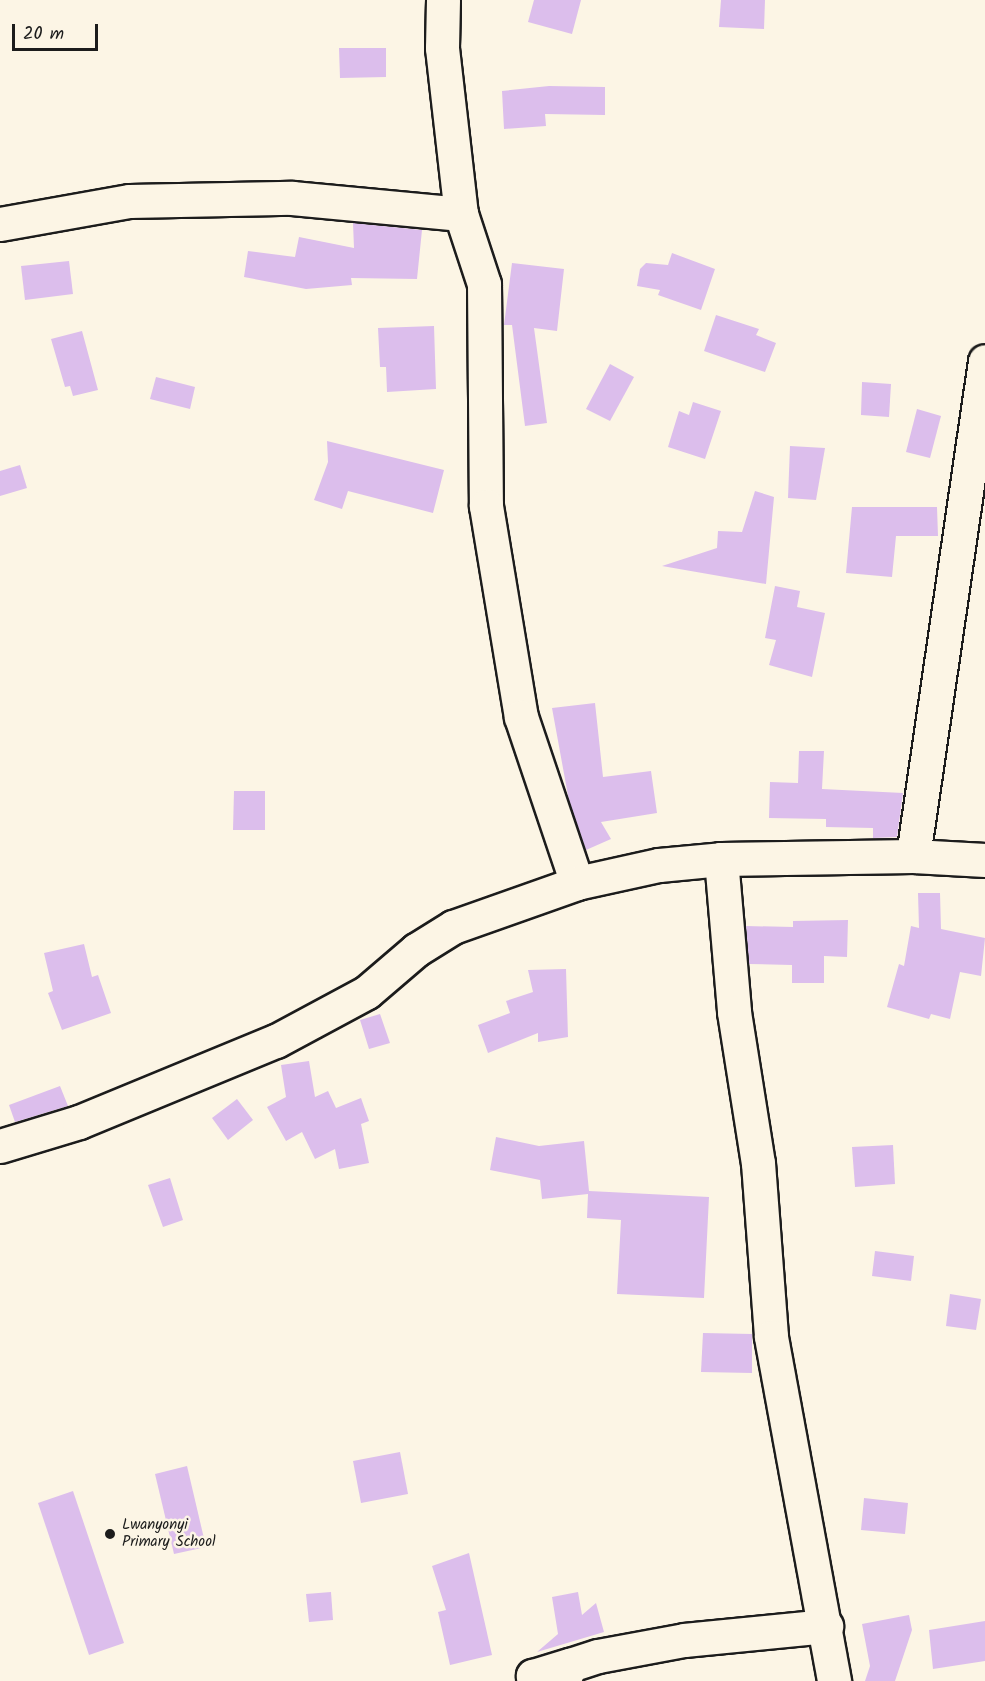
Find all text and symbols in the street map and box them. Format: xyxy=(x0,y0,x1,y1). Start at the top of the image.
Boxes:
scale bar xyxy=(15,12,100,50)
text: 20 m xyxy=(23,20,64,49)
place label: Lwanyonyi Primary School xyxy=(122,1516,216,1551)
marker: Lwanyonyi Primary School xyxy=(103,1527,117,1541)

